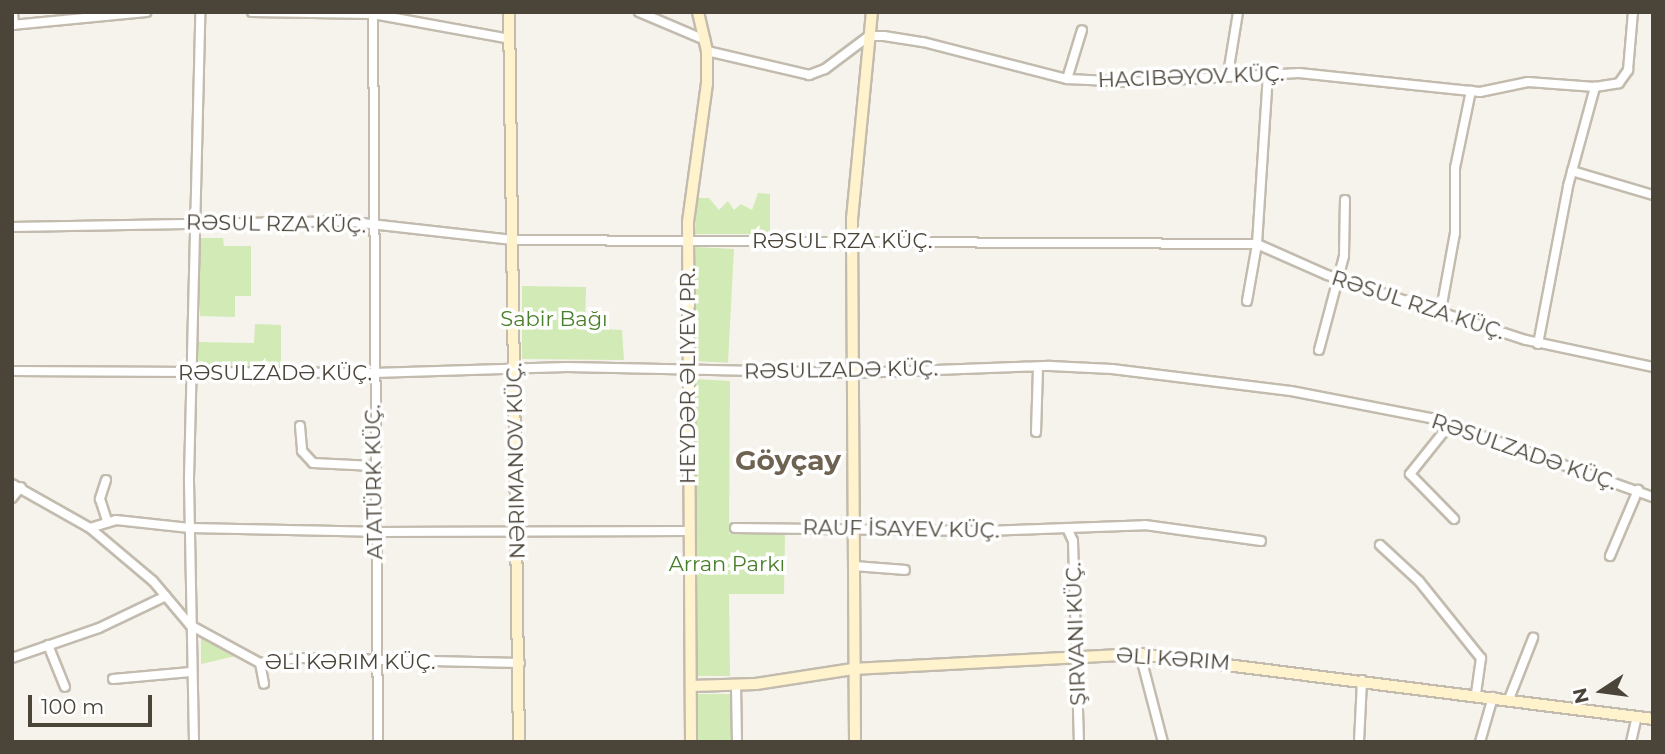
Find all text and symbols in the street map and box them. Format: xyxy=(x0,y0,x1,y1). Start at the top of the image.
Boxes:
street label: HACIBƏYOV KÜÇ. xyxy=(1097,61,1285,93)
street label: RƏSUL RZA KÜÇ. xyxy=(186,210,366,238)
street label: RƏSUL RZA KÜÇ. xyxy=(752,228,932,254)
street label: RƏSUL RZA KÜÇ. xyxy=(1328,265,1508,345)
street label: HEYDƏR ƏLIYEV PR. xyxy=(675,268,701,484)
park label: Sabir Bağı xyxy=(500,306,608,332)
street label: RƏSULZADƏ KÜÇ. xyxy=(744,356,938,384)
street label: RƏSULZADƏ KÜÇ. xyxy=(178,360,372,386)
street label: NƏRIMANOV KÜÇ. xyxy=(502,363,530,559)
street label: ATATÜRK KÜÇ. xyxy=(360,404,388,560)
street label: RƏSULZADƏ KÜÇ. xyxy=(1428,409,1620,495)
district label: Göyçay xyxy=(735,443,841,477)
street label: RAUF İSAYEV KÜÇ. xyxy=(802,515,1000,543)
park label: Arran Parkı xyxy=(669,551,785,577)
street label: ŞIRVANI KÜÇ. xyxy=(1061,562,1091,706)
street label: ƏLI KƏRIM xyxy=(1115,642,1231,676)
street label: ƏLI KƏRIM KÜÇ. xyxy=(265,649,435,675)
north arrow xyxy=(1567,656,1637,726)
scale bar xyxy=(32,680,156,724)
text: N xyxy=(1568,686,1594,706)
text: 100 m xyxy=(41,694,104,719)

